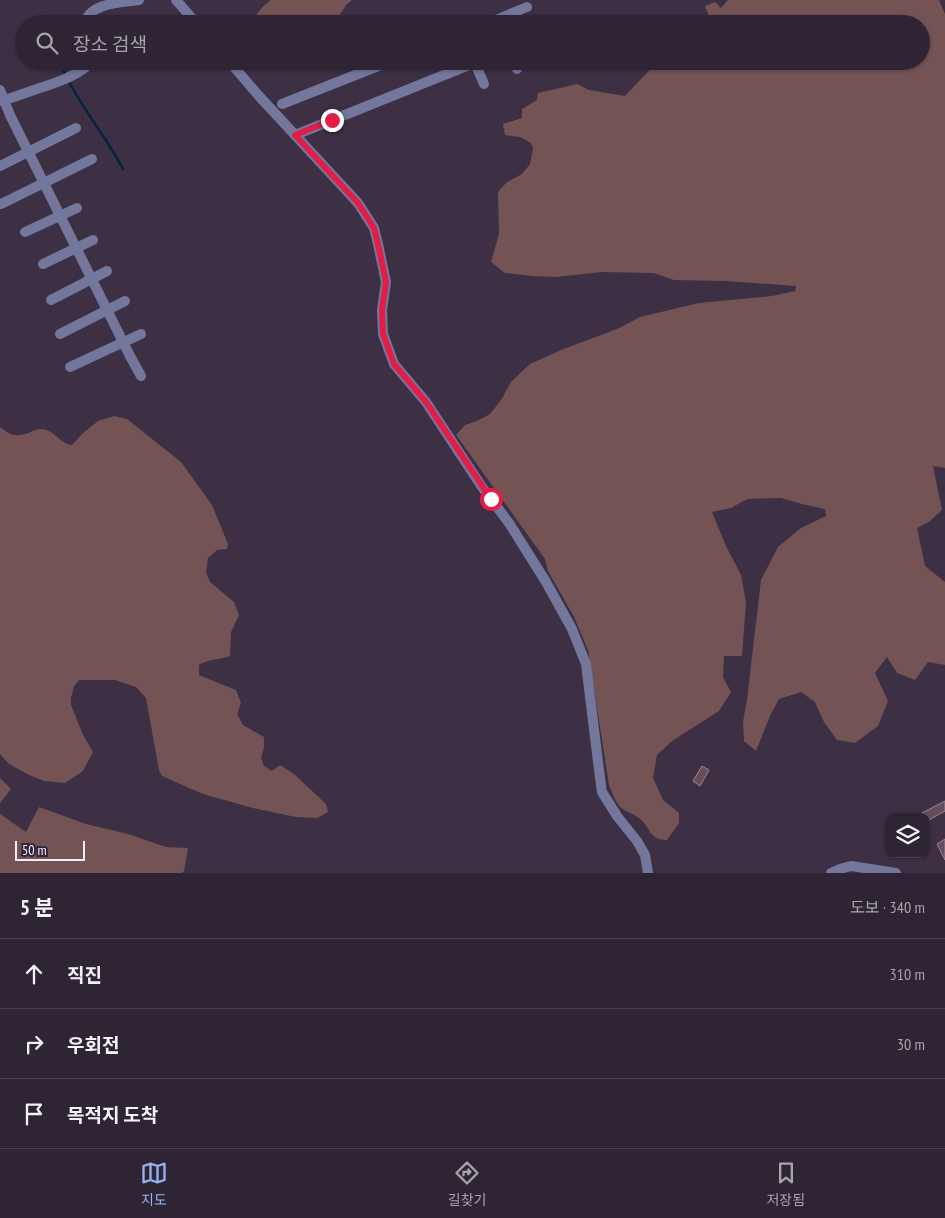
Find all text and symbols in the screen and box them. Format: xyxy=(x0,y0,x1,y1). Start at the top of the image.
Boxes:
search box xyxy=(15,15,930,70)
icon: search xyxy=(33,29,61,57)
text: 장소 검색 xyxy=(73,32,147,56)
route end xyxy=(321,109,344,132)
route start xyxy=(480,488,503,511)
map controls xyxy=(885,813,930,858)
button: layers xyxy=(885,813,930,858)
scale bar xyxy=(15,838,85,861)
text: 50 m xyxy=(22,841,47,859)
text: 5 분 xyxy=(20,894,54,921)
text: 도보 · 340 m xyxy=(850,897,925,917)
icon: ahead xyxy=(20,960,48,988)
text: 직진 xyxy=(67,963,102,987)
text: 310 m xyxy=(890,964,925,984)
icon: right xyxy=(20,1030,48,1058)
text: 우회전 xyxy=(67,1033,119,1057)
text: 30 m xyxy=(897,1034,925,1054)
icon: arrive xyxy=(20,1100,48,1128)
text: 목적지 도착 xyxy=(67,1103,158,1127)
tab: 지도 xyxy=(140,1159,168,1209)
tab: 길찾기 xyxy=(448,1159,487,1209)
tab: 저장됨 xyxy=(766,1159,805,1209)

